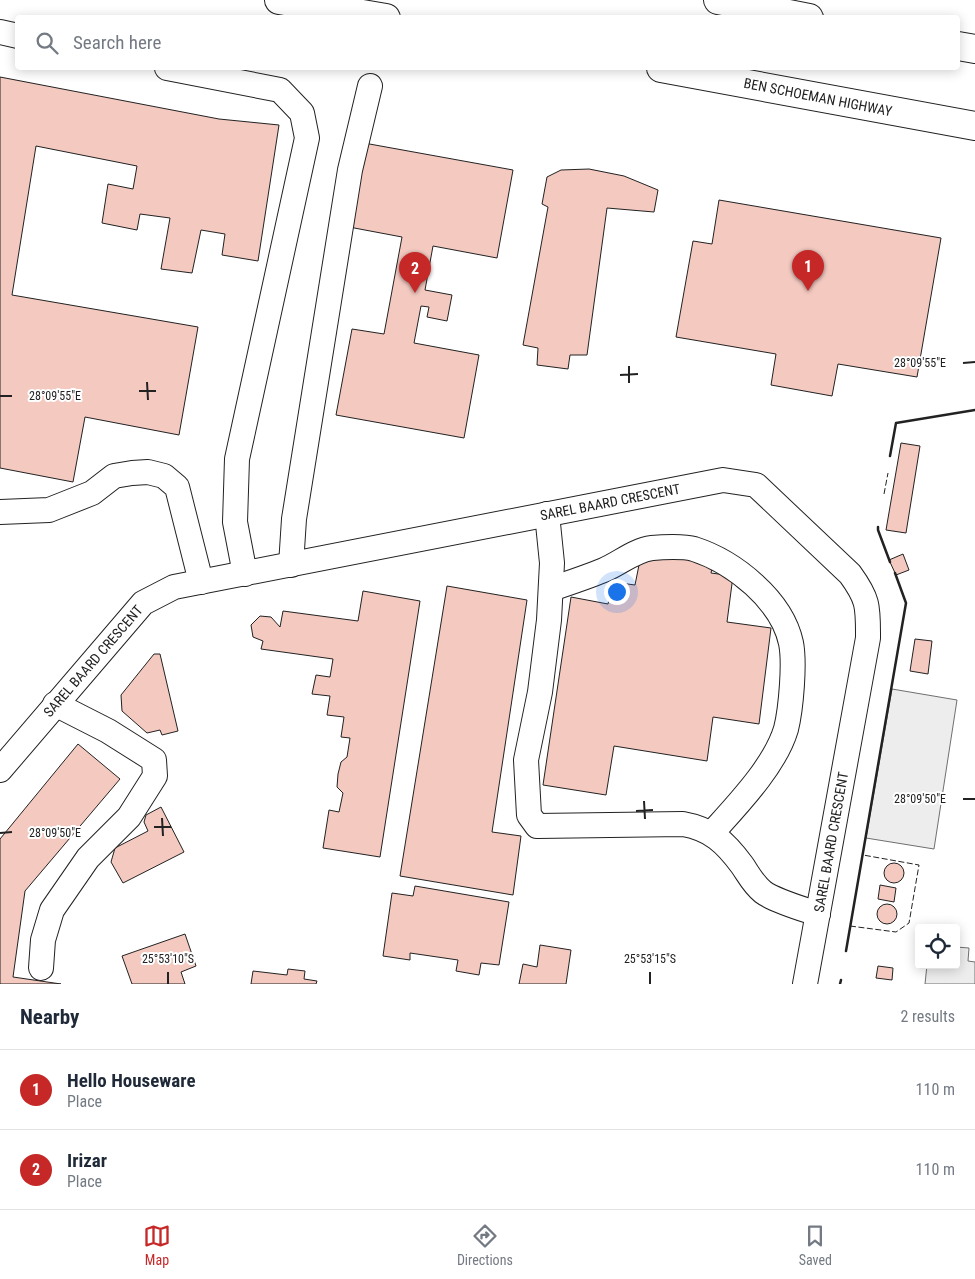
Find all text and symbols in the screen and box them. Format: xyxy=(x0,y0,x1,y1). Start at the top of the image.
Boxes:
search box xyxy=(15,15,960,70)
icon: search xyxy=(33,29,61,57)
text: Search here xyxy=(73,31,161,54)
street label: BEN SCHOEMAN HIGHWAY xyxy=(743,75,894,119)
pin: 1 xyxy=(792,250,824,291)
pin: 2 xyxy=(399,252,431,293)
text: 28°09'55"E xyxy=(894,356,946,370)
text: 28°09'55"E xyxy=(29,389,81,403)
street label: SAREL BAARD CRESCENT xyxy=(539,481,681,523)
your location xyxy=(604,579,630,605)
street label: SAREL BAARD CRESCENT xyxy=(40,602,146,720)
street label: SAREL BAARD CRESCENT xyxy=(811,771,851,913)
text: 28°09'50"E xyxy=(894,792,946,806)
text: 28°09'50"E xyxy=(29,826,81,840)
map controls xyxy=(915,924,960,969)
button: locate xyxy=(915,924,960,969)
text: 25°53'10"S xyxy=(142,952,194,966)
text: 25°53'15"S xyxy=(624,952,676,966)
text: Nearby xyxy=(20,1005,79,1029)
text: 2 results xyxy=(900,1007,955,1026)
text: Hello Houseware xyxy=(67,1069,196,1092)
text: 1 xyxy=(32,1080,40,1099)
text: 110 m xyxy=(916,1080,955,1099)
text: Place xyxy=(67,1092,102,1111)
text: Irizar xyxy=(67,1149,107,1172)
text: 2 xyxy=(32,1160,40,1179)
text: 110 m xyxy=(916,1160,955,1179)
text: Place xyxy=(67,1172,102,1191)
tab: Map xyxy=(143,1222,171,1268)
tab: Directions xyxy=(457,1222,513,1268)
tab: Saved xyxy=(799,1222,832,1268)

